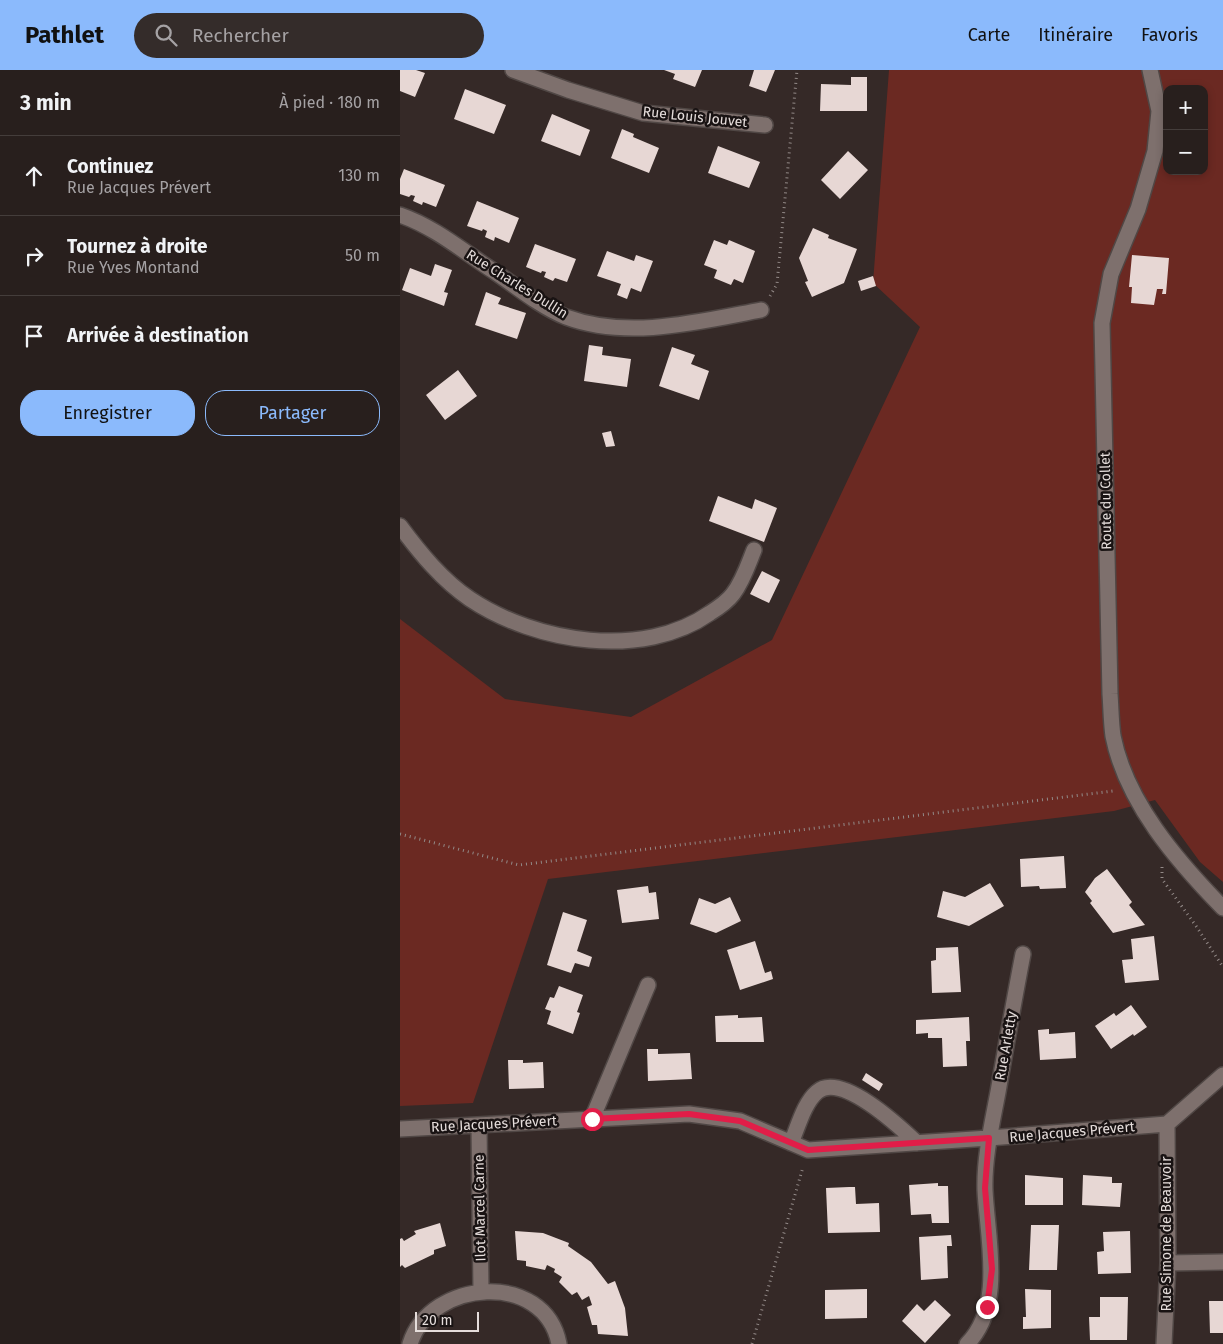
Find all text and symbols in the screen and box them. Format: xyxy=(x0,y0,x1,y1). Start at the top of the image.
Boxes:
search box xyxy=(134,13,484,58)
text: Pathlet xyxy=(25,21,104,49)
icon: search xyxy=(152,21,180,49)
text: Rechercher xyxy=(192,24,289,47)
text: Carte xyxy=(968,24,1010,46)
text: Itinéraire xyxy=(1038,24,1113,46)
text: Favoris xyxy=(1141,24,1198,46)
map controls xyxy=(1163,85,1208,175)
button: + xyxy=(1163,85,1208,130)
text: 3 min xyxy=(20,90,72,116)
text: À pied · 180 m xyxy=(279,93,380,112)
street label: Rue Louis Jouvet xyxy=(642,103,749,131)
button: − xyxy=(1163,130,1208,175)
text: Continuez xyxy=(67,155,153,178)
icon: ahead xyxy=(20,162,48,190)
text: 130 m xyxy=(338,166,380,185)
text: Rue Jacques Prévert xyxy=(67,178,211,197)
text: Tournez à droite xyxy=(67,235,208,258)
icon: right xyxy=(20,242,48,270)
text: 50 m xyxy=(345,246,380,265)
street label: Rue Charles Dullin xyxy=(463,246,571,322)
text: Rue Yves Montand xyxy=(67,258,200,277)
icon: arrive xyxy=(20,322,48,350)
text: Arrivée à destination xyxy=(67,324,249,347)
button: Enregistrer xyxy=(20,390,195,436)
button: Partager xyxy=(205,390,380,436)
street label: Route du Collet xyxy=(1097,451,1115,550)
street label: Rue Arletty xyxy=(992,1010,1020,1082)
route start xyxy=(581,1108,604,1131)
street label: Rue Jacques Prévert xyxy=(431,1112,558,1136)
street label: Rue Jacques Prévert xyxy=(1008,1118,1136,1146)
street label: Ilot Marcel Carne xyxy=(471,1154,489,1262)
street label: Rue Simone de Beauvoir xyxy=(1158,1156,1175,1312)
route end xyxy=(976,1296,999,1319)
scale bar xyxy=(415,1309,479,1332)
text: 20 m xyxy=(422,1312,452,1329)

